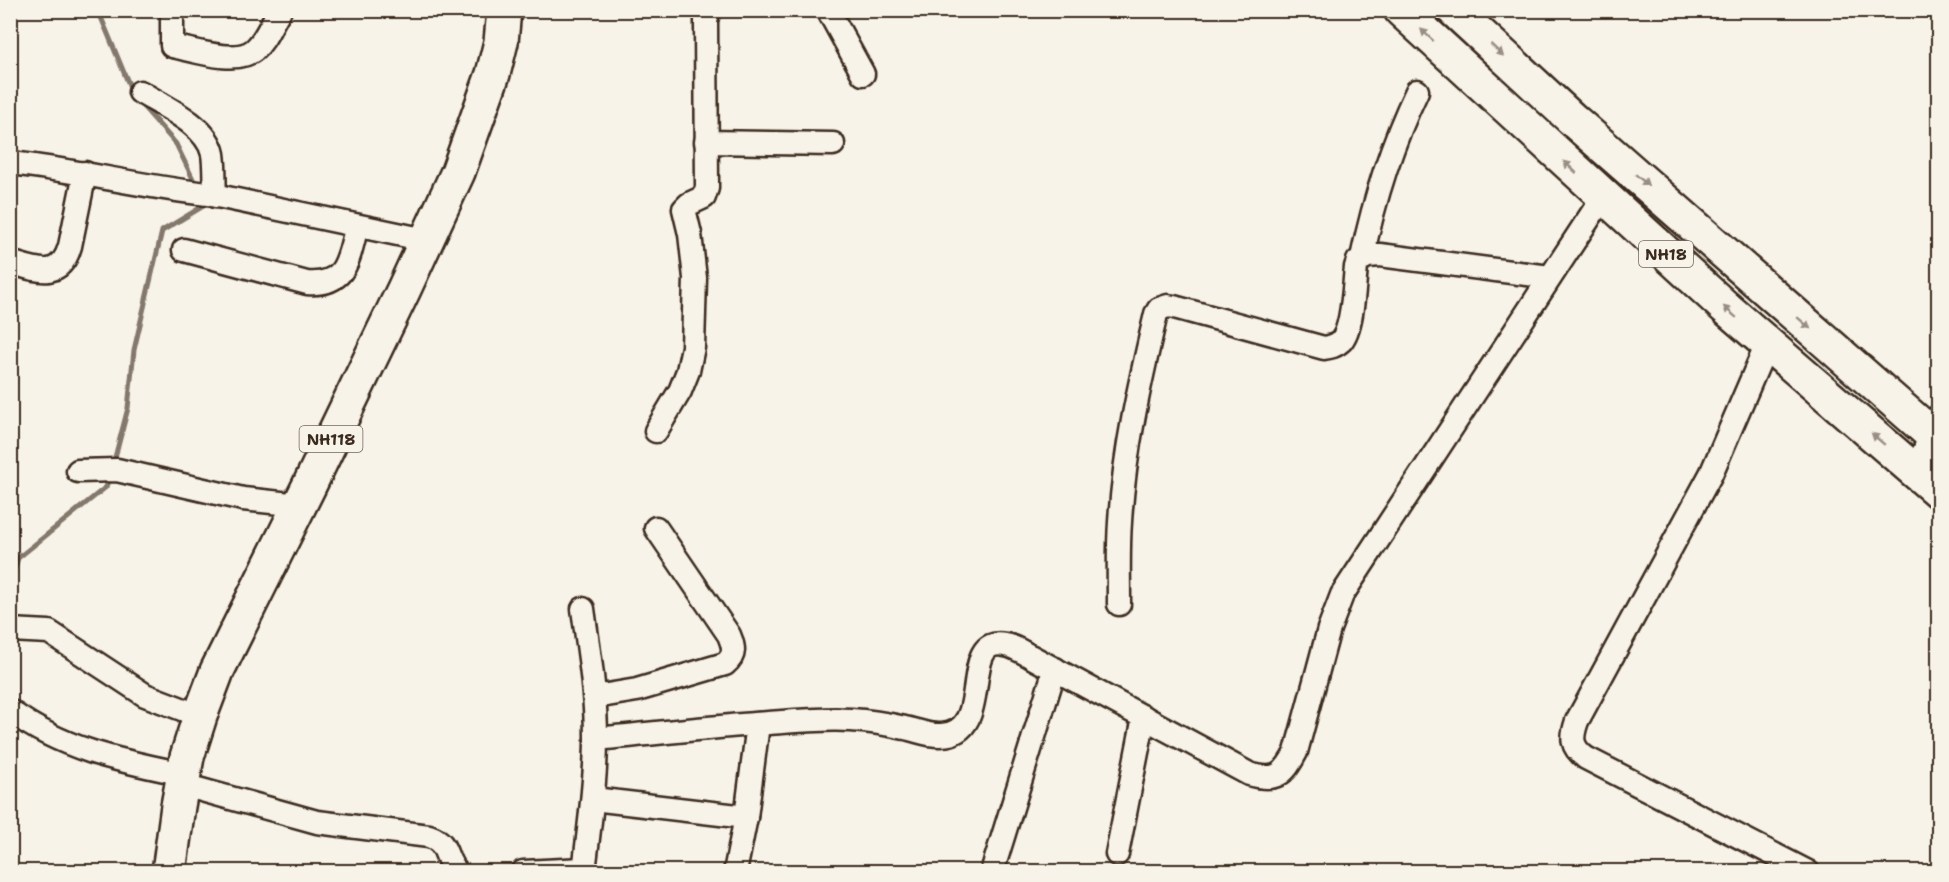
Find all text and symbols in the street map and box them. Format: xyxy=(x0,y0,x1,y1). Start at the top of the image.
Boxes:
one-way arrow xyxy=(1420,29,1435,42)
one-way arrow xyxy=(1489,43,1504,56)
one-way arrow xyxy=(1563,160,1578,174)
one-way arrow xyxy=(1634,174,1650,187)
road number: NH18 xyxy=(1639,241,1693,267)
one-way arrow xyxy=(1723,306,1738,319)
one-way arrow xyxy=(1797,316,1812,330)
road number: NH118 xyxy=(300,426,362,452)
one-way arrow xyxy=(1871,433,1886,446)

